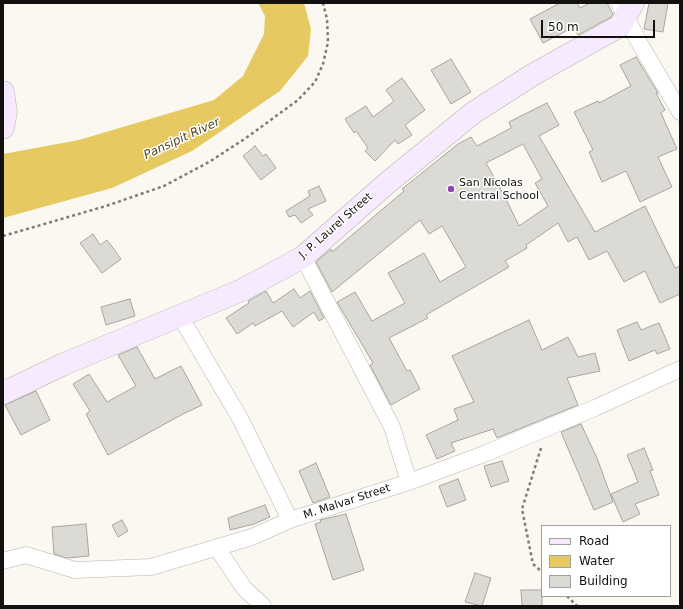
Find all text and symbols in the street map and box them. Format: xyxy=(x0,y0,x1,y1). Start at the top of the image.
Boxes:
scale bar xyxy=(543,12,657,38)
text: 50 m xyxy=(548,20,579,34)
water label: Pansipit River xyxy=(142,115,222,163)
place label: San Nicolas Central School xyxy=(459,176,539,202)
marker: San Nicolas Central School xyxy=(446,184,456,194)
street label: J. P. Laurel Street xyxy=(297,191,375,261)
street label: M. Malvar Street xyxy=(302,482,392,522)
legend xyxy=(541,525,671,597)
text: Road xyxy=(579,534,609,548)
text: Water xyxy=(579,554,614,568)
text: Building xyxy=(579,574,628,588)

